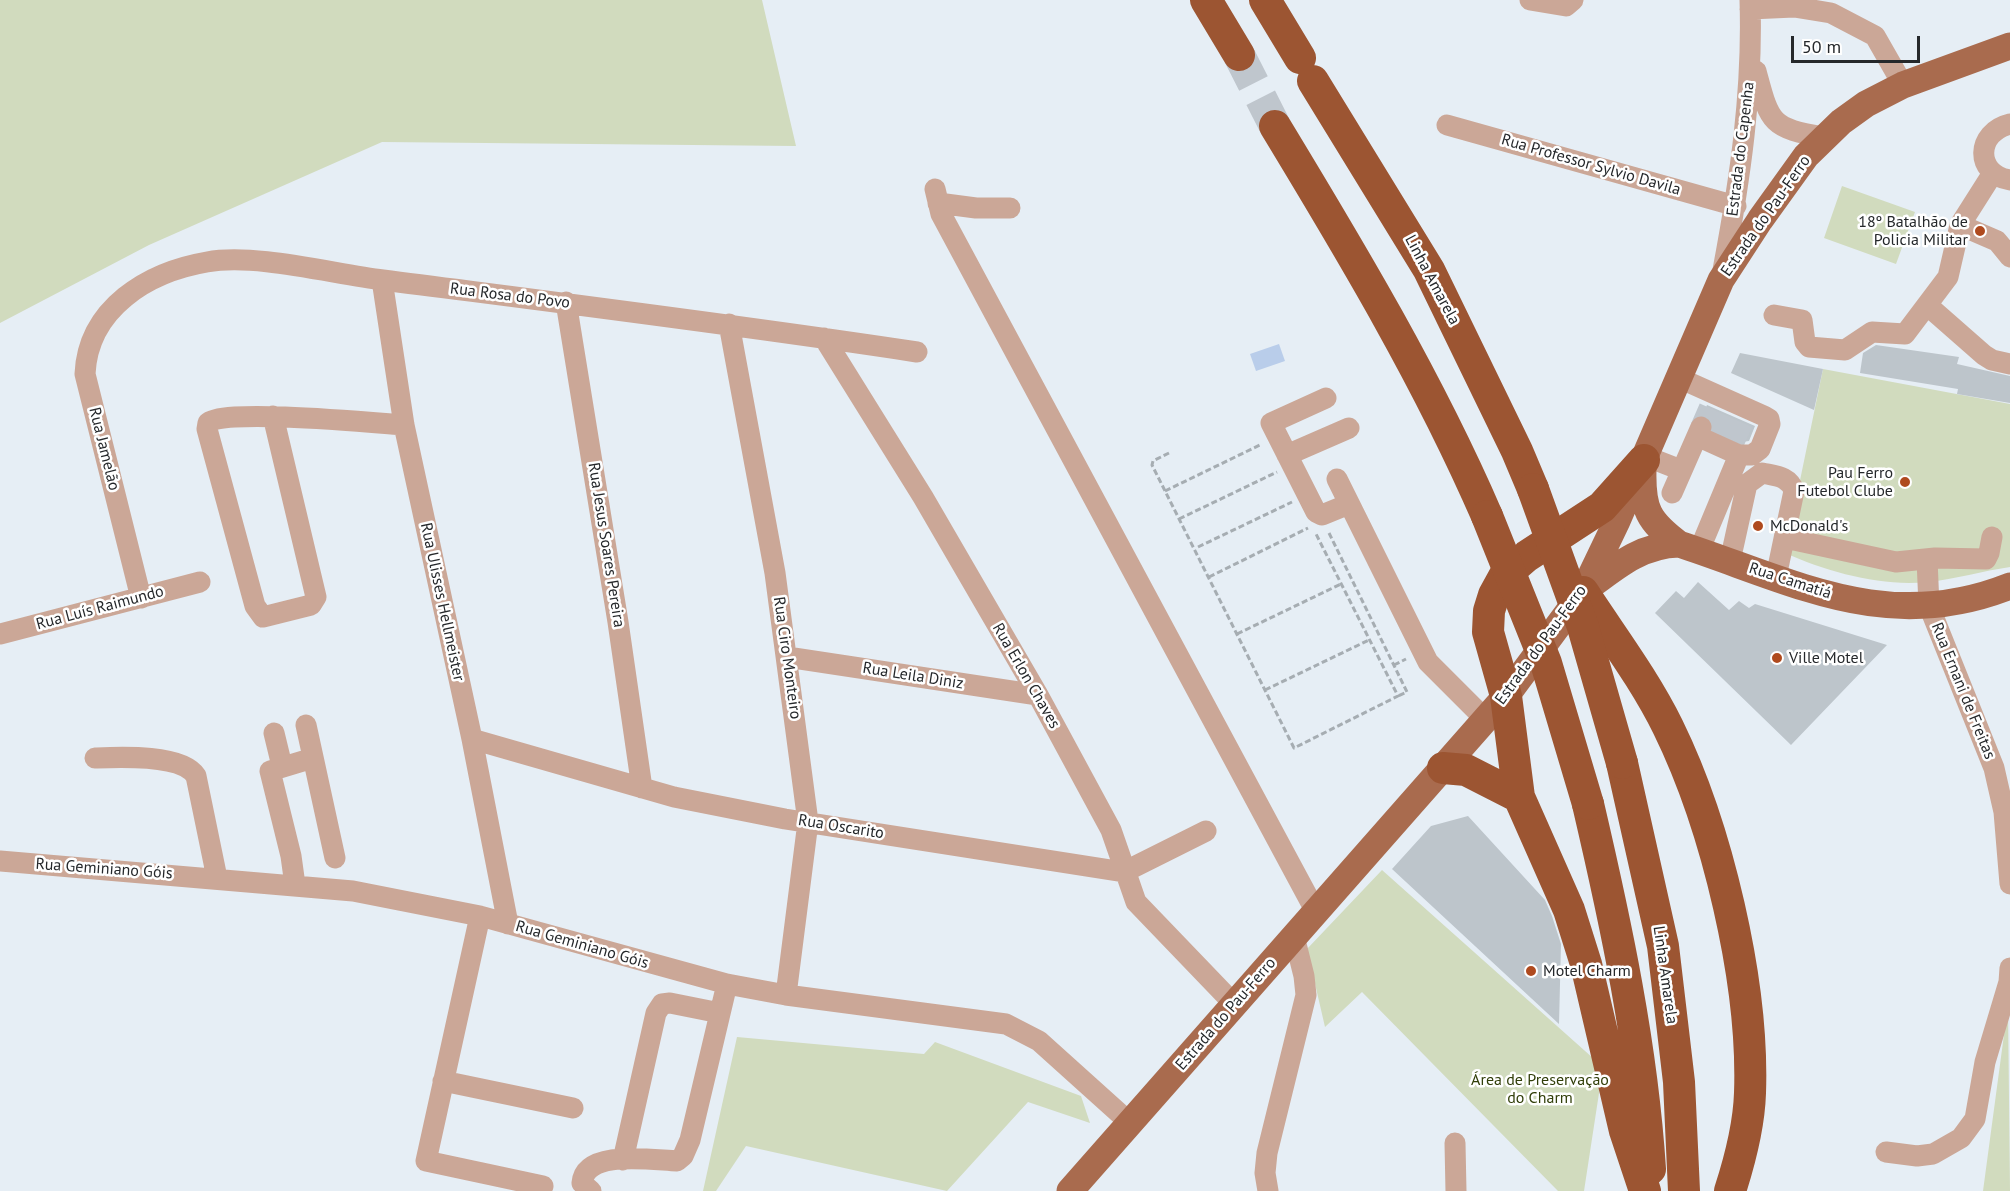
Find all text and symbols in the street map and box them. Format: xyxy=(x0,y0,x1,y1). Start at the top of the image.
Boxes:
scale bar xyxy=(1794,24,1923,62)
text: 50 m xyxy=(1802,35,1841,58)
street label: Estrada do Capenha xyxy=(1723,81,1759,217)
street label: Rua Professor Sylvio Davila xyxy=(1499,130,1683,200)
street label: Estrada do Pau-Ferro xyxy=(1717,152,1815,280)
place label: 18º Batalhão de Policia Militar xyxy=(1858,212,1968,250)
marker: 18º Batalhão de Policia Militar xyxy=(1973,224,1987,238)
street label: Linha Amarela xyxy=(1400,232,1464,328)
street label: Rua Rosa do Povo xyxy=(449,279,571,313)
street label: Rua Jamelão xyxy=(84,405,124,493)
street label: Rua Jesus Soares Pereira xyxy=(583,461,629,629)
place label: Pau Ferro Futebol Clube xyxy=(1797,463,1893,501)
marker: Pau Ferro Futebol Clube xyxy=(1898,475,1912,489)
place label: McDonald's xyxy=(1770,516,1848,536)
marker: McDonald's xyxy=(1751,519,1765,533)
street label: Rua Ulisses Hellmeister xyxy=(416,521,468,683)
street label: Rua Camatiá xyxy=(1746,559,1834,603)
street label: Rua Luís Raimundo xyxy=(34,582,166,634)
street label: Estrada do Pau-Ferro xyxy=(1491,582,1591,708)
street label: Rua Ciro Monteiro xyxy=(769,595,805,721)
street label: Rua Erlon Chaves xyxy=(988,620,1064,732)
street label: Rua Ernani de Freitas xyxy=(1927,620,1999,762)
place label: Ville Motel xyxy=(1789,648,1863,668)
marker: Ville Motel xyxy=(1770,651,1784,665)
street label: Rua Leila Diniz xyxy=(861,659,965,693)
street label: Rua Oscarito xyxy=(797,811,885,843)
street label: Rua Geminiano Góis xyxy=(35,855,173,883)
street label: Rua Geminiano Góis xyxy=(513,917,651,973)
street label: Linha Amarela xyxy=(1649,925,1681,1025)
street label: Estrada do Pau-Ferro xyxy=(1172,954,1280,1074)
place label: Motel Charm xyxy=(1543,961,1631,981)
marker: Motel Charm xyxy=(1524,964,1538,978)
park label: Área de Preservação do Charm xyxy=(1471,1070,1609,1108)

